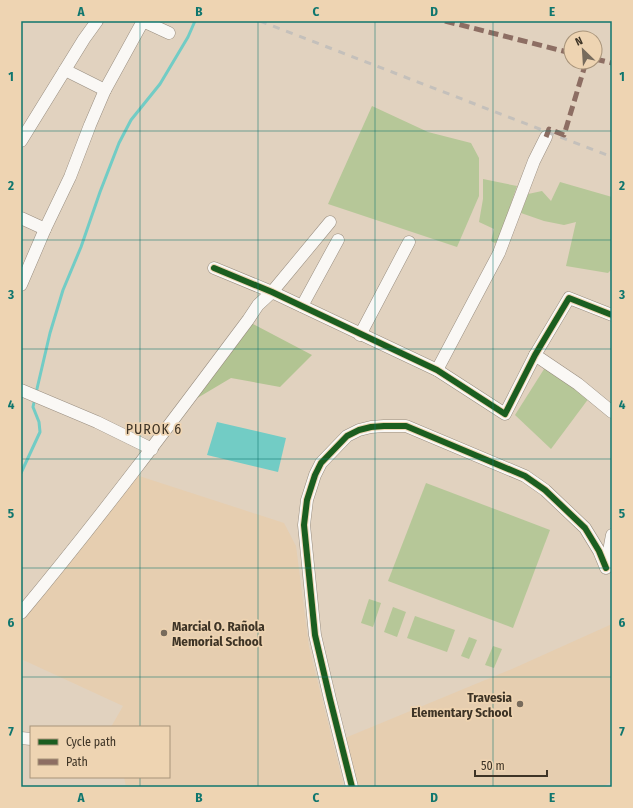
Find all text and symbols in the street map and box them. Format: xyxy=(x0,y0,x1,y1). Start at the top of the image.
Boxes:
text: A xyxy=(76,4,85,19)
text: B xyxy=(195,4,203,19)
text: C xyxy=(313,4,320,19)
text: D xyxy=(430,4,438,19)
text: E xyxy=(549,4,555,19)
north arrow xyxy=(563,30,603,70)
text: N xyxy=(573,34,585,49)
text: 1 xyxy=(8,69,14,84)
text: 1 xyxy=(619,69,625,84)
text: 2 xyxy=(7,178,14,193)
text: 2 xyxy=(618,178,625,193)
text: 3 xyxy=(7,287,14,302)
text: 3 xyxy=(618,287,625,302)
text: 4 xyxy=(8,397,15,412)
text: 4 xyxy=(619,397,626,412)
district label: PUROK 6 xyxy=(126,421,182,438)
text: 5 xyxy=(8,506,14,521)
text: 5 xyxy=(619,506,625,521)
text: 6 xyxy=(8,615,15,630)
text: 6 xyxy=(619,615,626,630)
place label: Marcial O. Rañola Memorial School xyxy=(172,619,265,649)
marker: Marcial O. Rañola Memorial School xyxy=(159,628,169,638)
place label: Travesia Elementary School xyxy=(411,690,513,720)
marker: Travesia Elementary School xyxy=(515,699,525,709)
text: 7 xyxy=(8,724,14,739)
text: 7 xyxy=(619,724,625,739)
legend xyxy=(30,726,170,778)
text: Cycle path xyxy=(66,735,116,749)
scale bar xyxy=(475,752,547,778)
text: Path xyxy=(66,755,88,769)
text: 50 m xyxy=(481,759,505,773)
text: A xyxy=(76,790,85,805)
text: B xyxy=(195,790,203,805)
text: C xyxy=(313,790,320,805)
text: D xyxy=(430,790,438,805)
text: E xyxy=(549,790,555,805)

